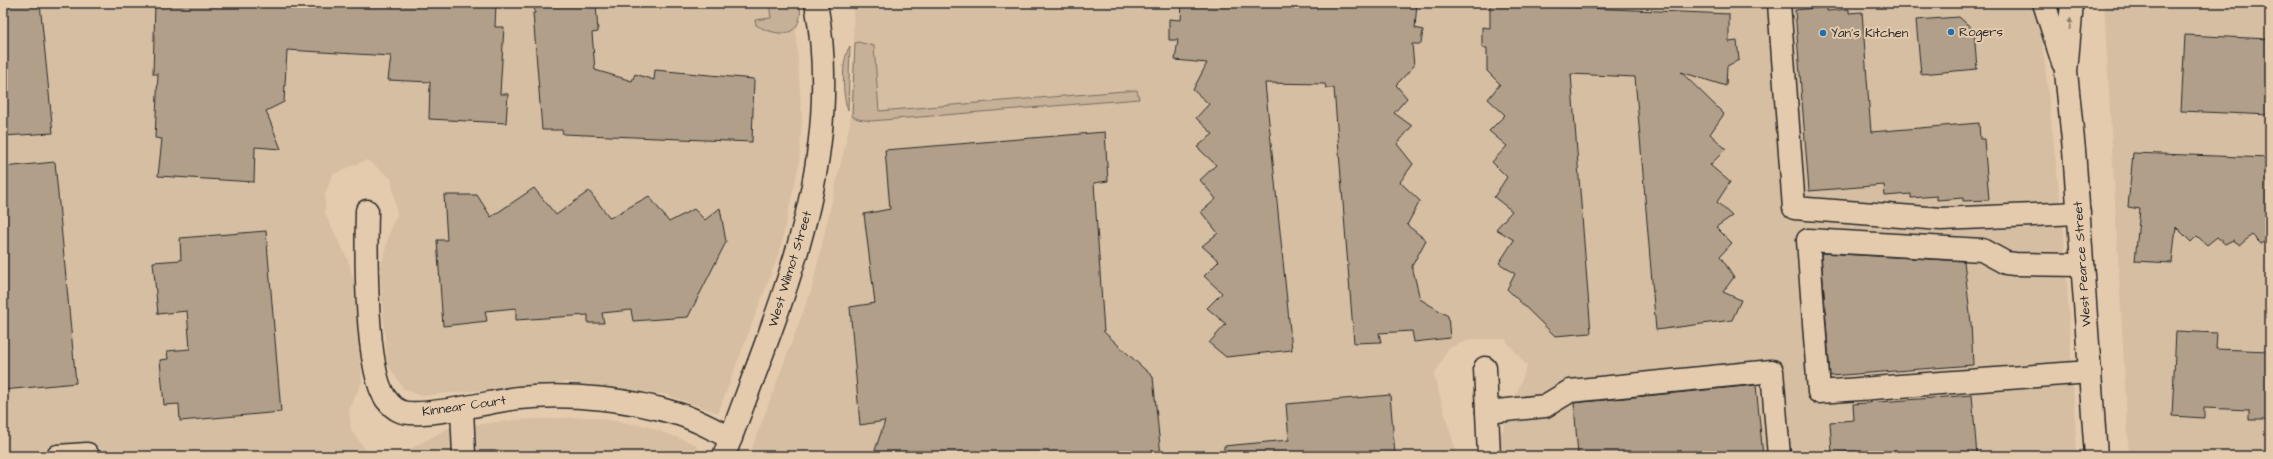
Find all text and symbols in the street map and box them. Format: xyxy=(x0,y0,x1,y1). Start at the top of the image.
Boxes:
one-way arrow xyxy=(2067,18,2074,30)
place label: Rogers xyxy=(1959,23,2003,42)
place label: Yan's Kitchen xyxy=(1831,24,1909,42)
marker: Rogers xyxy=(1946,27,1956,37)
marker: Yan's Kitchen xyxy=(1818,28,1828,38)
street label: West Pearce Street xyxy=(2069,200,2095,327)
street label: West Wilmot Street xyxy=(764,208,816,329)
street label: Kinnear Court xyxy=(421,391,508,421)

